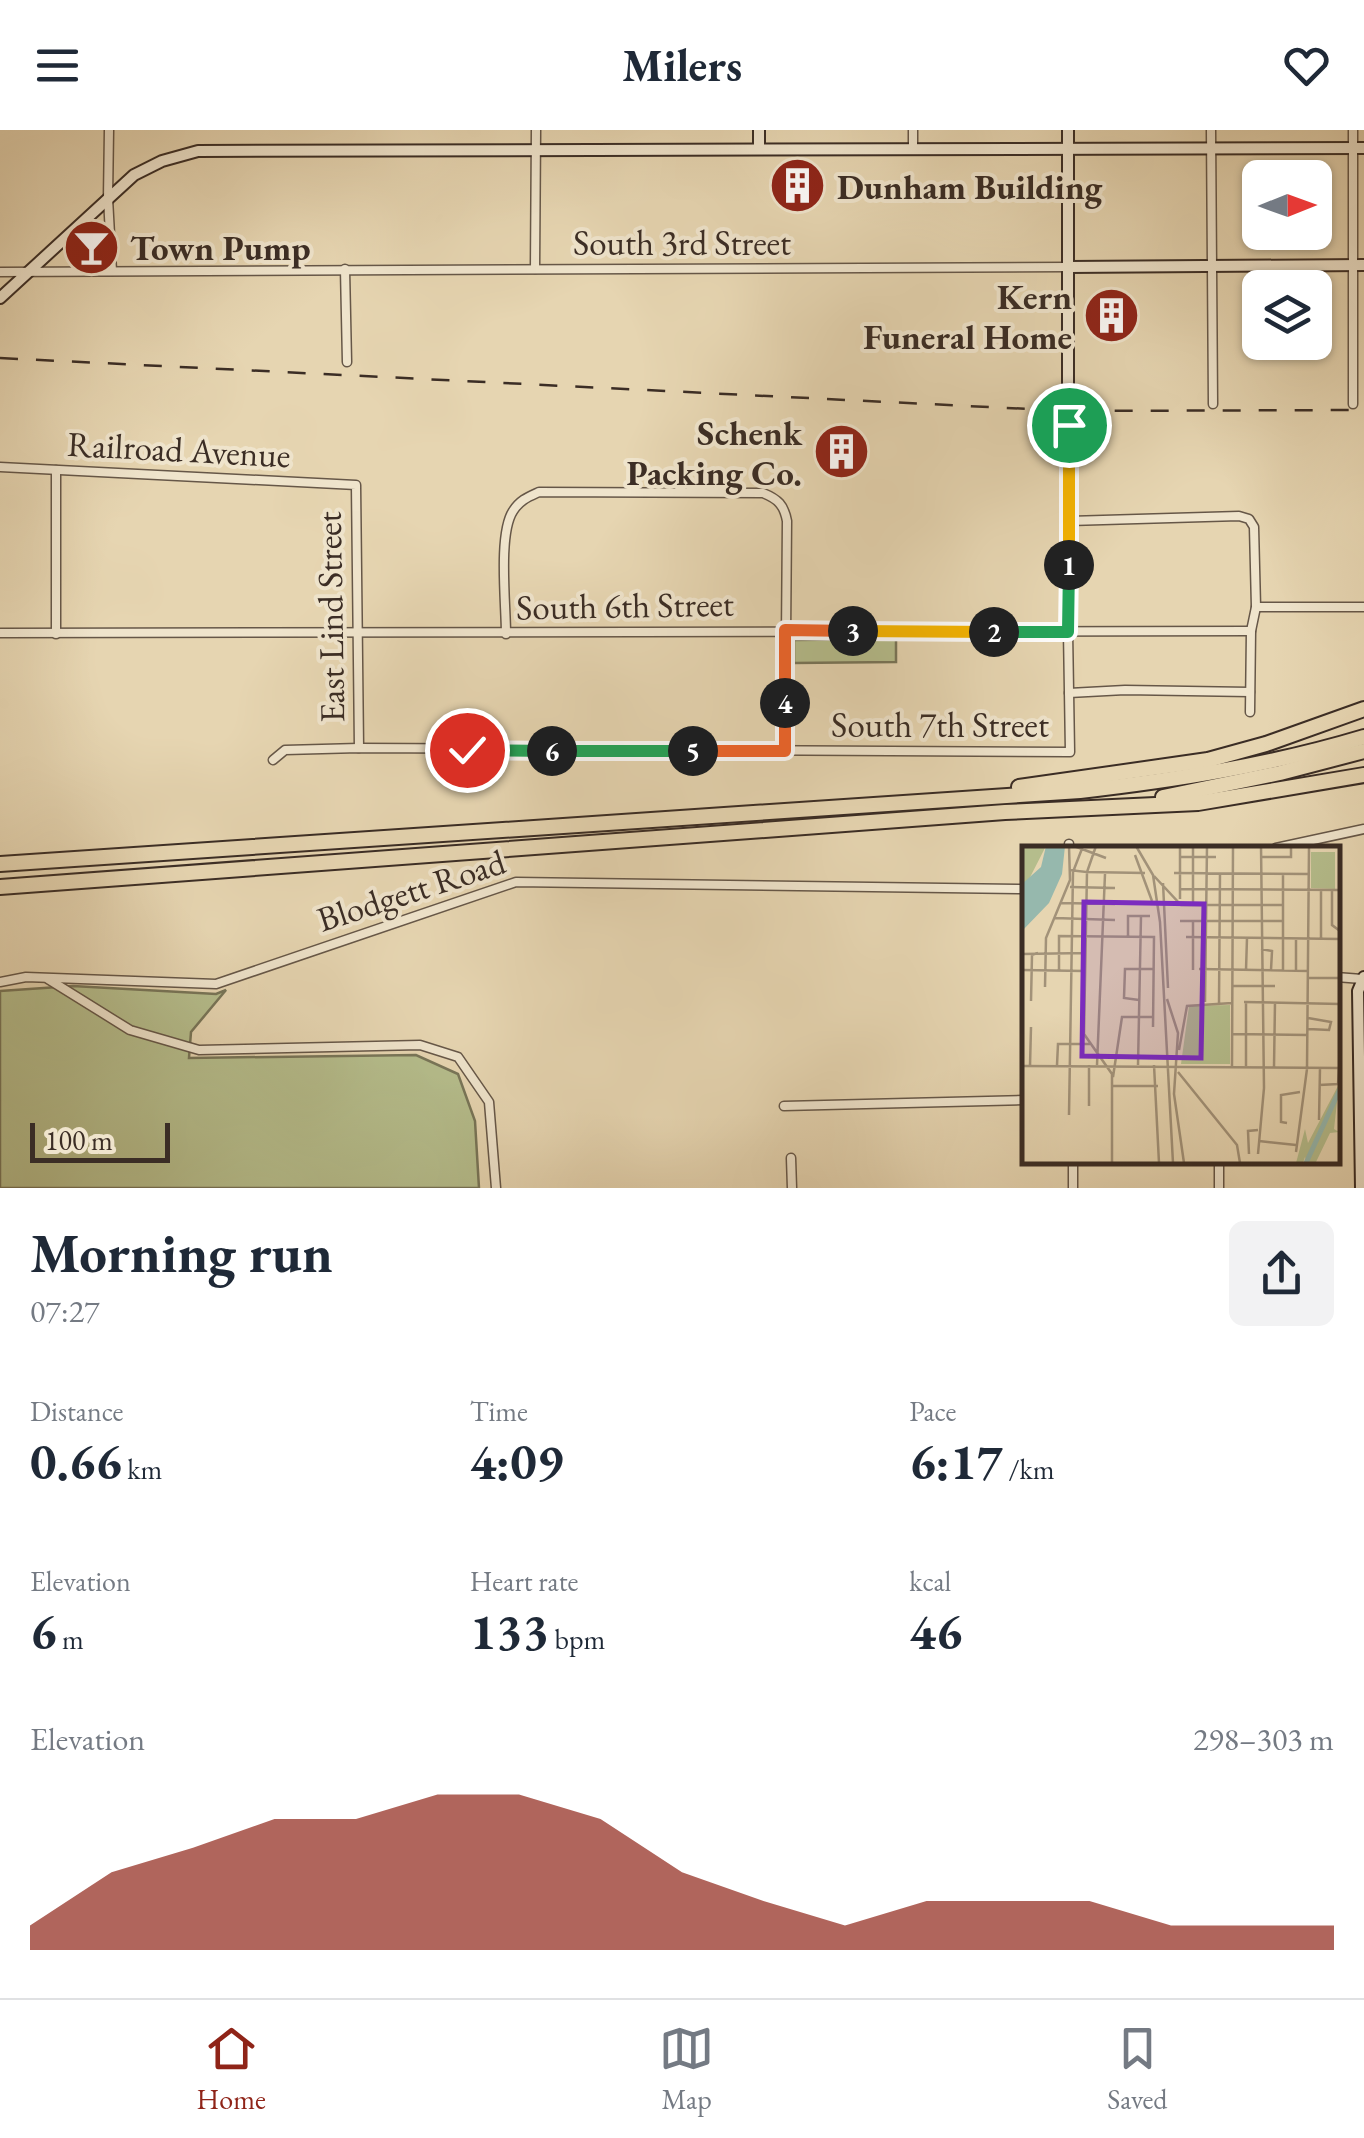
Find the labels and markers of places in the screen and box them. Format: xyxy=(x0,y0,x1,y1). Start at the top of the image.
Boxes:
building icon: Dunham Building xyxy=(768,156,828,216)
place label: Dunham Building xyxy=(837,164,1103,209)
bar icon: Town Pump xyxy=(61,217,121,277)
place label: Town Pump xyxy=(130,225,311,270)
place label: Kern Funeral Home xyxy=(863,274,1072,359)
building icon: Kern Funeral Home xyxy=(1081,286,1141,346)
pin xyxy=(1027,383,1112,468)
place label: Schenk Packing Co. xyxy=(627,410,803,495)
building icon: Schenk Packing Co. xyxy=(811,422,871,482)
pin: 1 xyxy=(1044,540,1094,590)
pin: 3 xyxy=(828,606,878,656)
pin: 2 xyxy=(969,607,1019,657)
pin: 4 xyxy=(760,678,810,728)
pin xyxy=(425,708,510,793)
pin: 6 xyxy=(527,726,577,776)
pin: 5 xyxy=(668,726,718,776)

